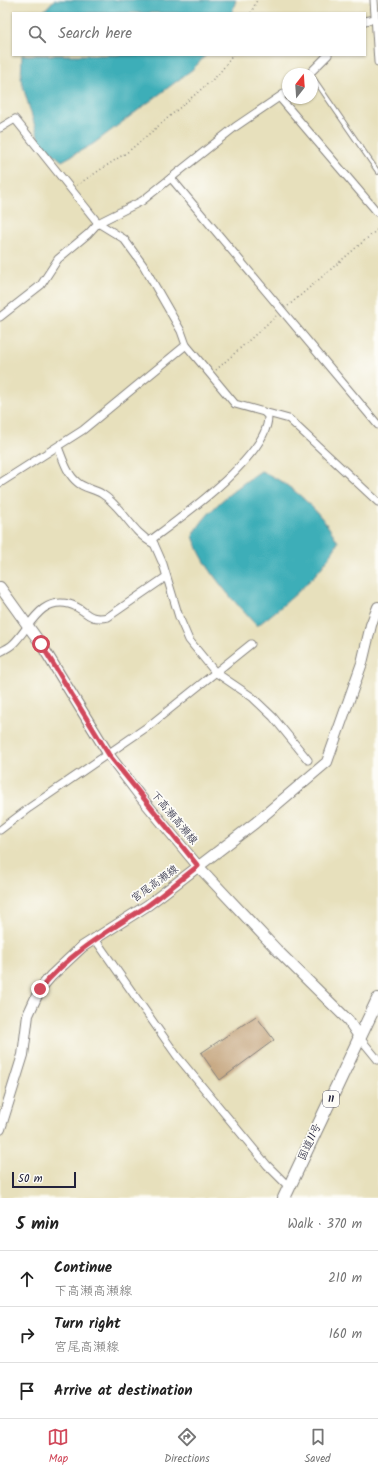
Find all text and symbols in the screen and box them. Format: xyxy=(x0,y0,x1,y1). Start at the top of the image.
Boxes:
search box xyxy=(12,12,366,56)
text: Search here xyxy=(58,22,132,46)
icon: search xyxy=(26,23,48,45)
north arrow xyxy=(282,68,318,104)
route start xyxy=(32,635,50,653)
street label: 下高瀬高瀬線 xyxy=(146,787,202,849)
street label: 宮尾高瀬線 xyxy=(127,861,183,907)
route end xyxy=(31,980,49,998)
road number: 11 xyxy=(323,1091,339,1107)
street label: 国道11号 xyxy=(293,1120,327,1164)
scale bar xyxy=(12,1170,76,1189)
text: 50 m xyxy=(18,1170,43,1188)
text: 5 min xyxy=(16,1211,59,1238)
text: Walk · 370 m xyxy=(287,1214,362,1235)
text: Continue xyxy=(54,1256,112,1280)
icon: ahead xyxy=(16,1268,38,1290)
text: 210 m xyxy=(328,1268,362,1289)
text: 下高瀬高瀬線 xyxy=(54,1281,132,1302)
text: Turn right xyxy=(54,1312,121,1336)
icon: right xyxy=(16,1324,38,1346)
text: 160 m xyxy=(329,1324,362,1345)
text: 宮尾高瀬線 xyxy=(54,1337,119,1358)
text: Arrive at destination xyxy=(54,1379,193,1403)
icon: arrive xyxy=(16,1380,38,1402)
tab: Map xyxy=(47,1426,69,1468)
tab: Directions xyxy=(164,1426,210,1468)
tab: Saved xyxy=(305,1426,331,1468)

